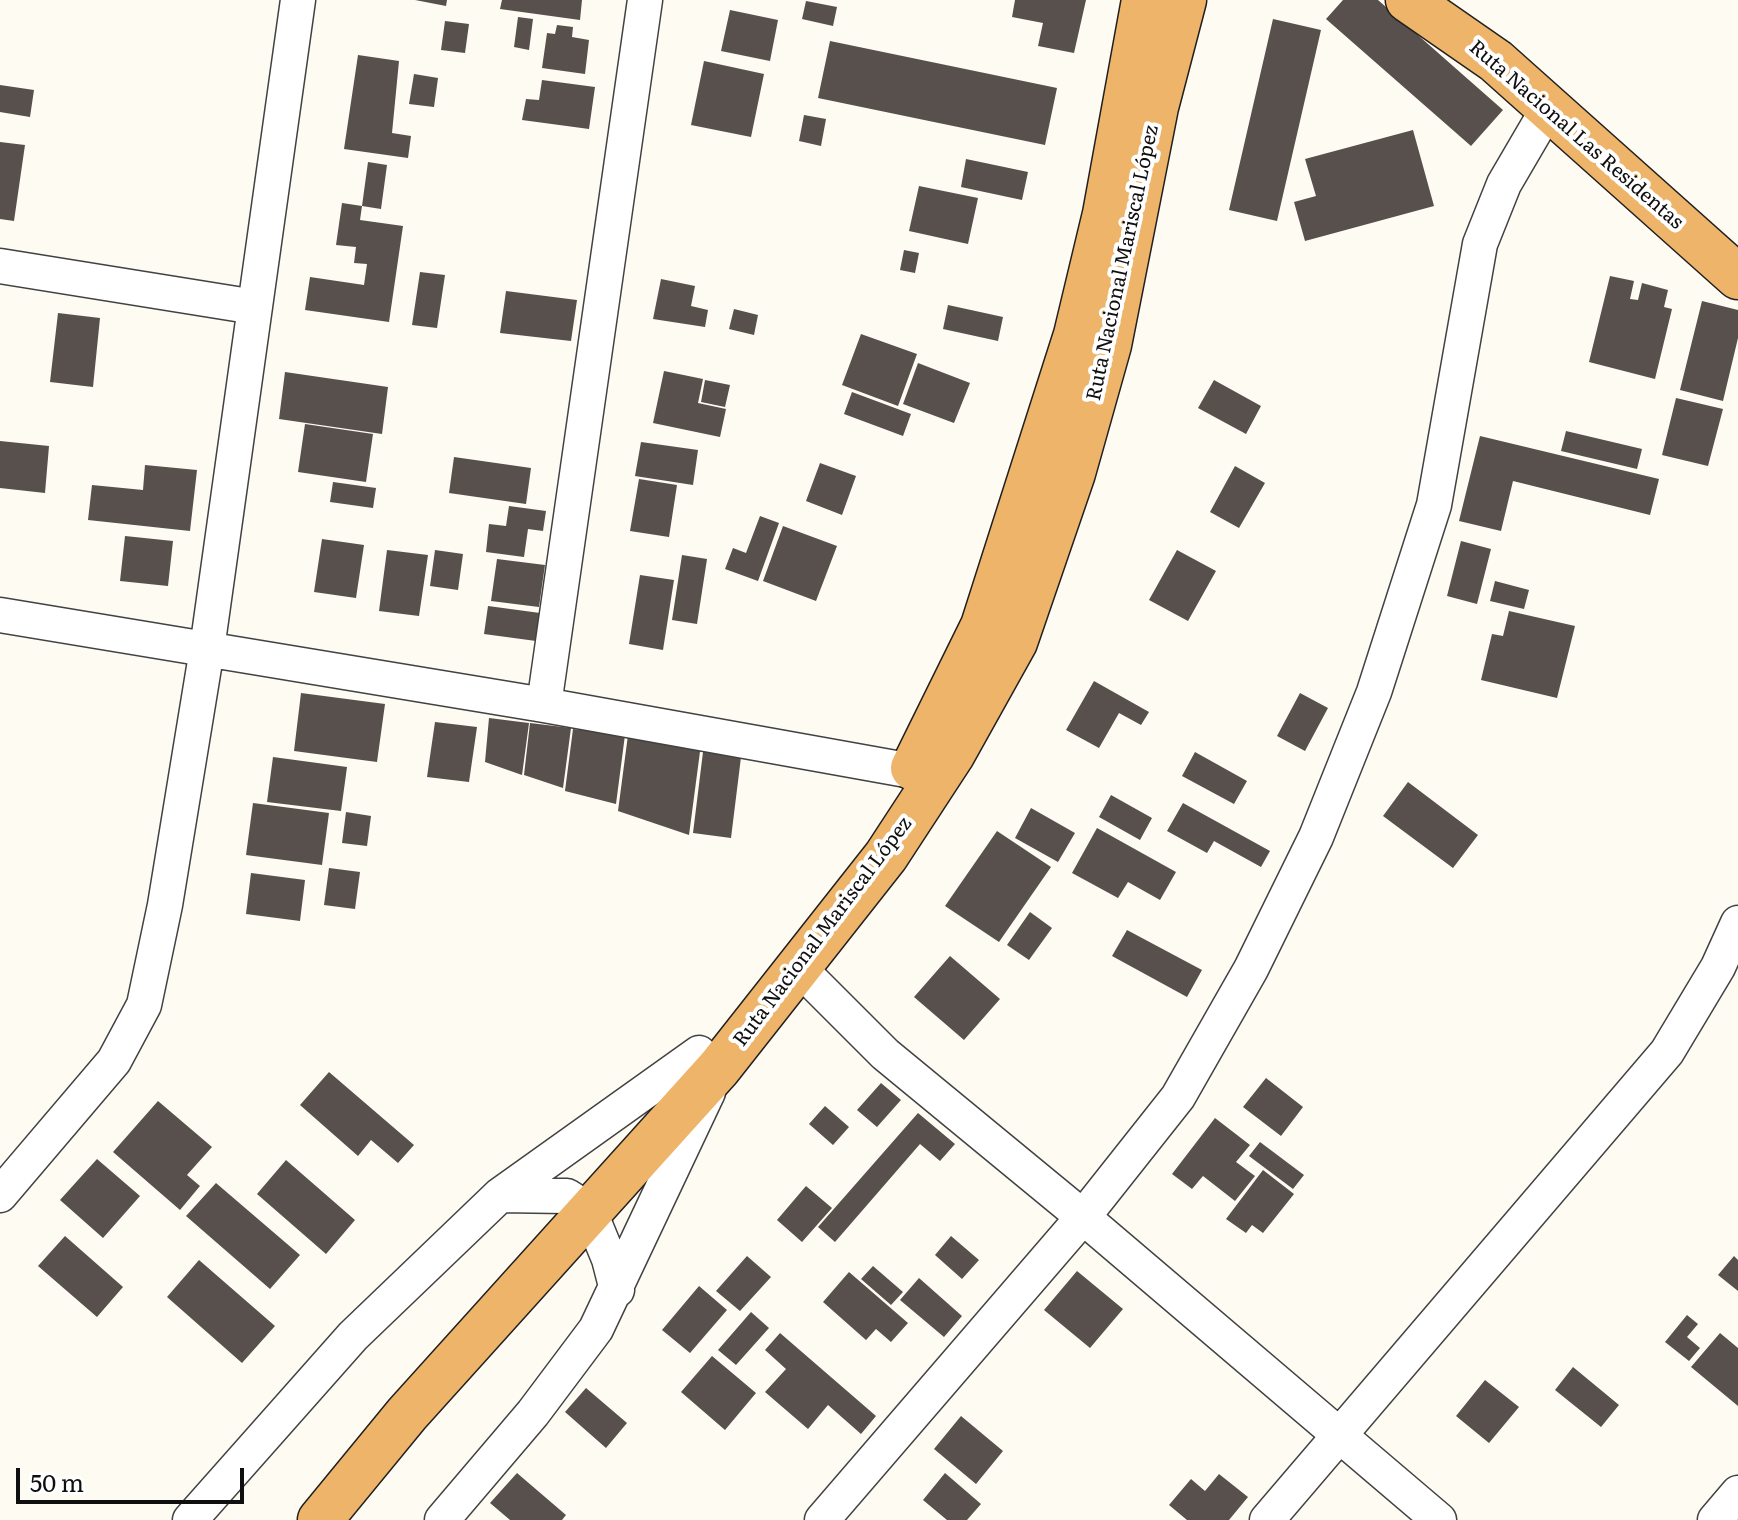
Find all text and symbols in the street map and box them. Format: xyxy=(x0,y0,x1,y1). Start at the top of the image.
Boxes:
street label: Ruta Nacional Las Residentas xyxy=(1464,35,1688,235)
street label: Ruta Nacional Mariscal López xyxy=(1082,123,1164,403)
street label: Ruta Nacional Mariscal López xyxy=(729,813,917,1051)
scale bar xyxy=(20,1452,248,1502)
text: 50 m xyxy=(30,1464,84,1499)

